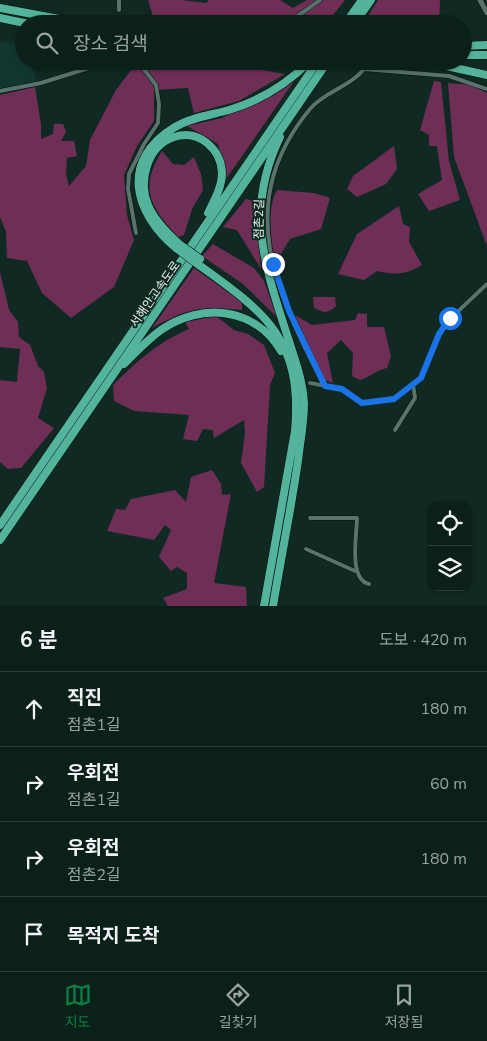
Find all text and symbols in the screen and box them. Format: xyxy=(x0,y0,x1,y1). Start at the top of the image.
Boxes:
search box xyxy=(15,15,472,70)
icon: search xyxy=(33,29,61,57)
text: 장소 검색 xyxy=(73,31,148,57)
street label: 점촌2길 xyxy=(251,199,267,239)
route end xyxy=(262,253,285,276)
street label: 서해안고속도로 xyxy=(126,258,184,330)
route start xyxy=(439,307,462,330)
map controls xyxy=(427,501,472,591)
button: locate xyxy=(427,501,472,546)
button: layers xyxy=(427,546,472,591)
text: 6 분 xyxy=(20,626,58,654)
text: 도보 · 420 m xyxy=(379,629,467,651)
text: 직진 xyxy=(67,685,102,711)
icon: ahead xyxy=(20,695,48,723)
text: 180 m xyxy=(420,698,467,720)
text: 점촌1길 xyxy=(67,714,121,736)
text: 우회전 xyxy=(67,760,119,786)
icon: right xyxy=(20,770,48,798)
text: 60 m xyxy=(430,773,467,795)
text: 점촌1길 xyxy=(67,789,121,811)
text: 우회전 xyxy=(67,835,119,861)
icon: right xyxy=(20,845,48,873)
text: 180 m xyxy=(420,848,467,870)
text: 점촌2길 xyxy=(67,864,121,886)
icon: arrive xyxy=(20,920,48,948)
text: 목적지 도착 xyxy=(67,923,160,949)
tab: 지도 xyxy=(64,981,92,1032)
tab: 길찾기 xyxy=(219,981,257,1032)
tab: 저장됨 xyxy=(385,981,423,1032)

